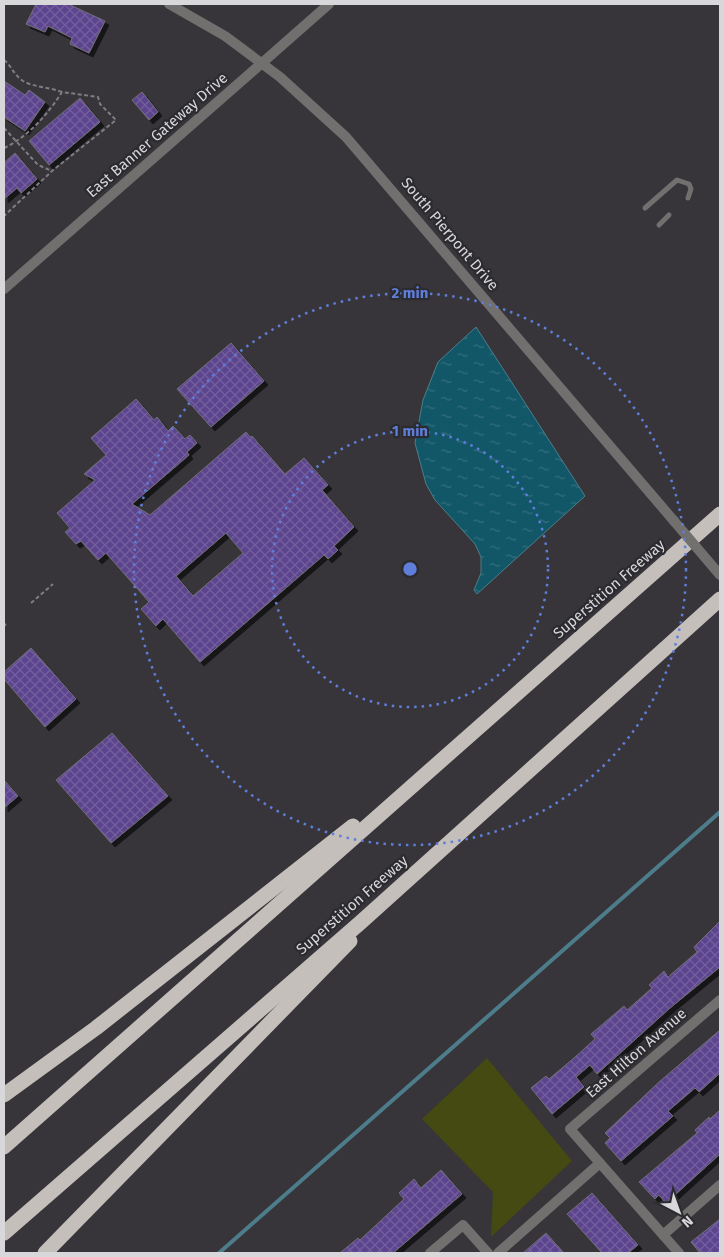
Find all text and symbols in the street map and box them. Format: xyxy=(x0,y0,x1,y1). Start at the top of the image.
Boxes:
street label: East Banner Gateway Drive xyxy=(83,69,231,201)
street label: South Pierpont Drive xyxy=(398,174,502,294)
text: 2 min xyxy=(392,284,428,302)
text: 1 min xyxy=(392,422,428,440)
street label: Superstition Freeway xyxy=(550,535,669,642)
centre of rings xyxy=(401,560,419,578)
street label: Superstition Freeway xyxy=(293,851,412,958)
street label: East Hilton Avenue xyxy=(582,1004,690,1102)
north arrow xyxy=(654,1187,704,1237)
text: N xyxy=(678,1212,696,1231)

